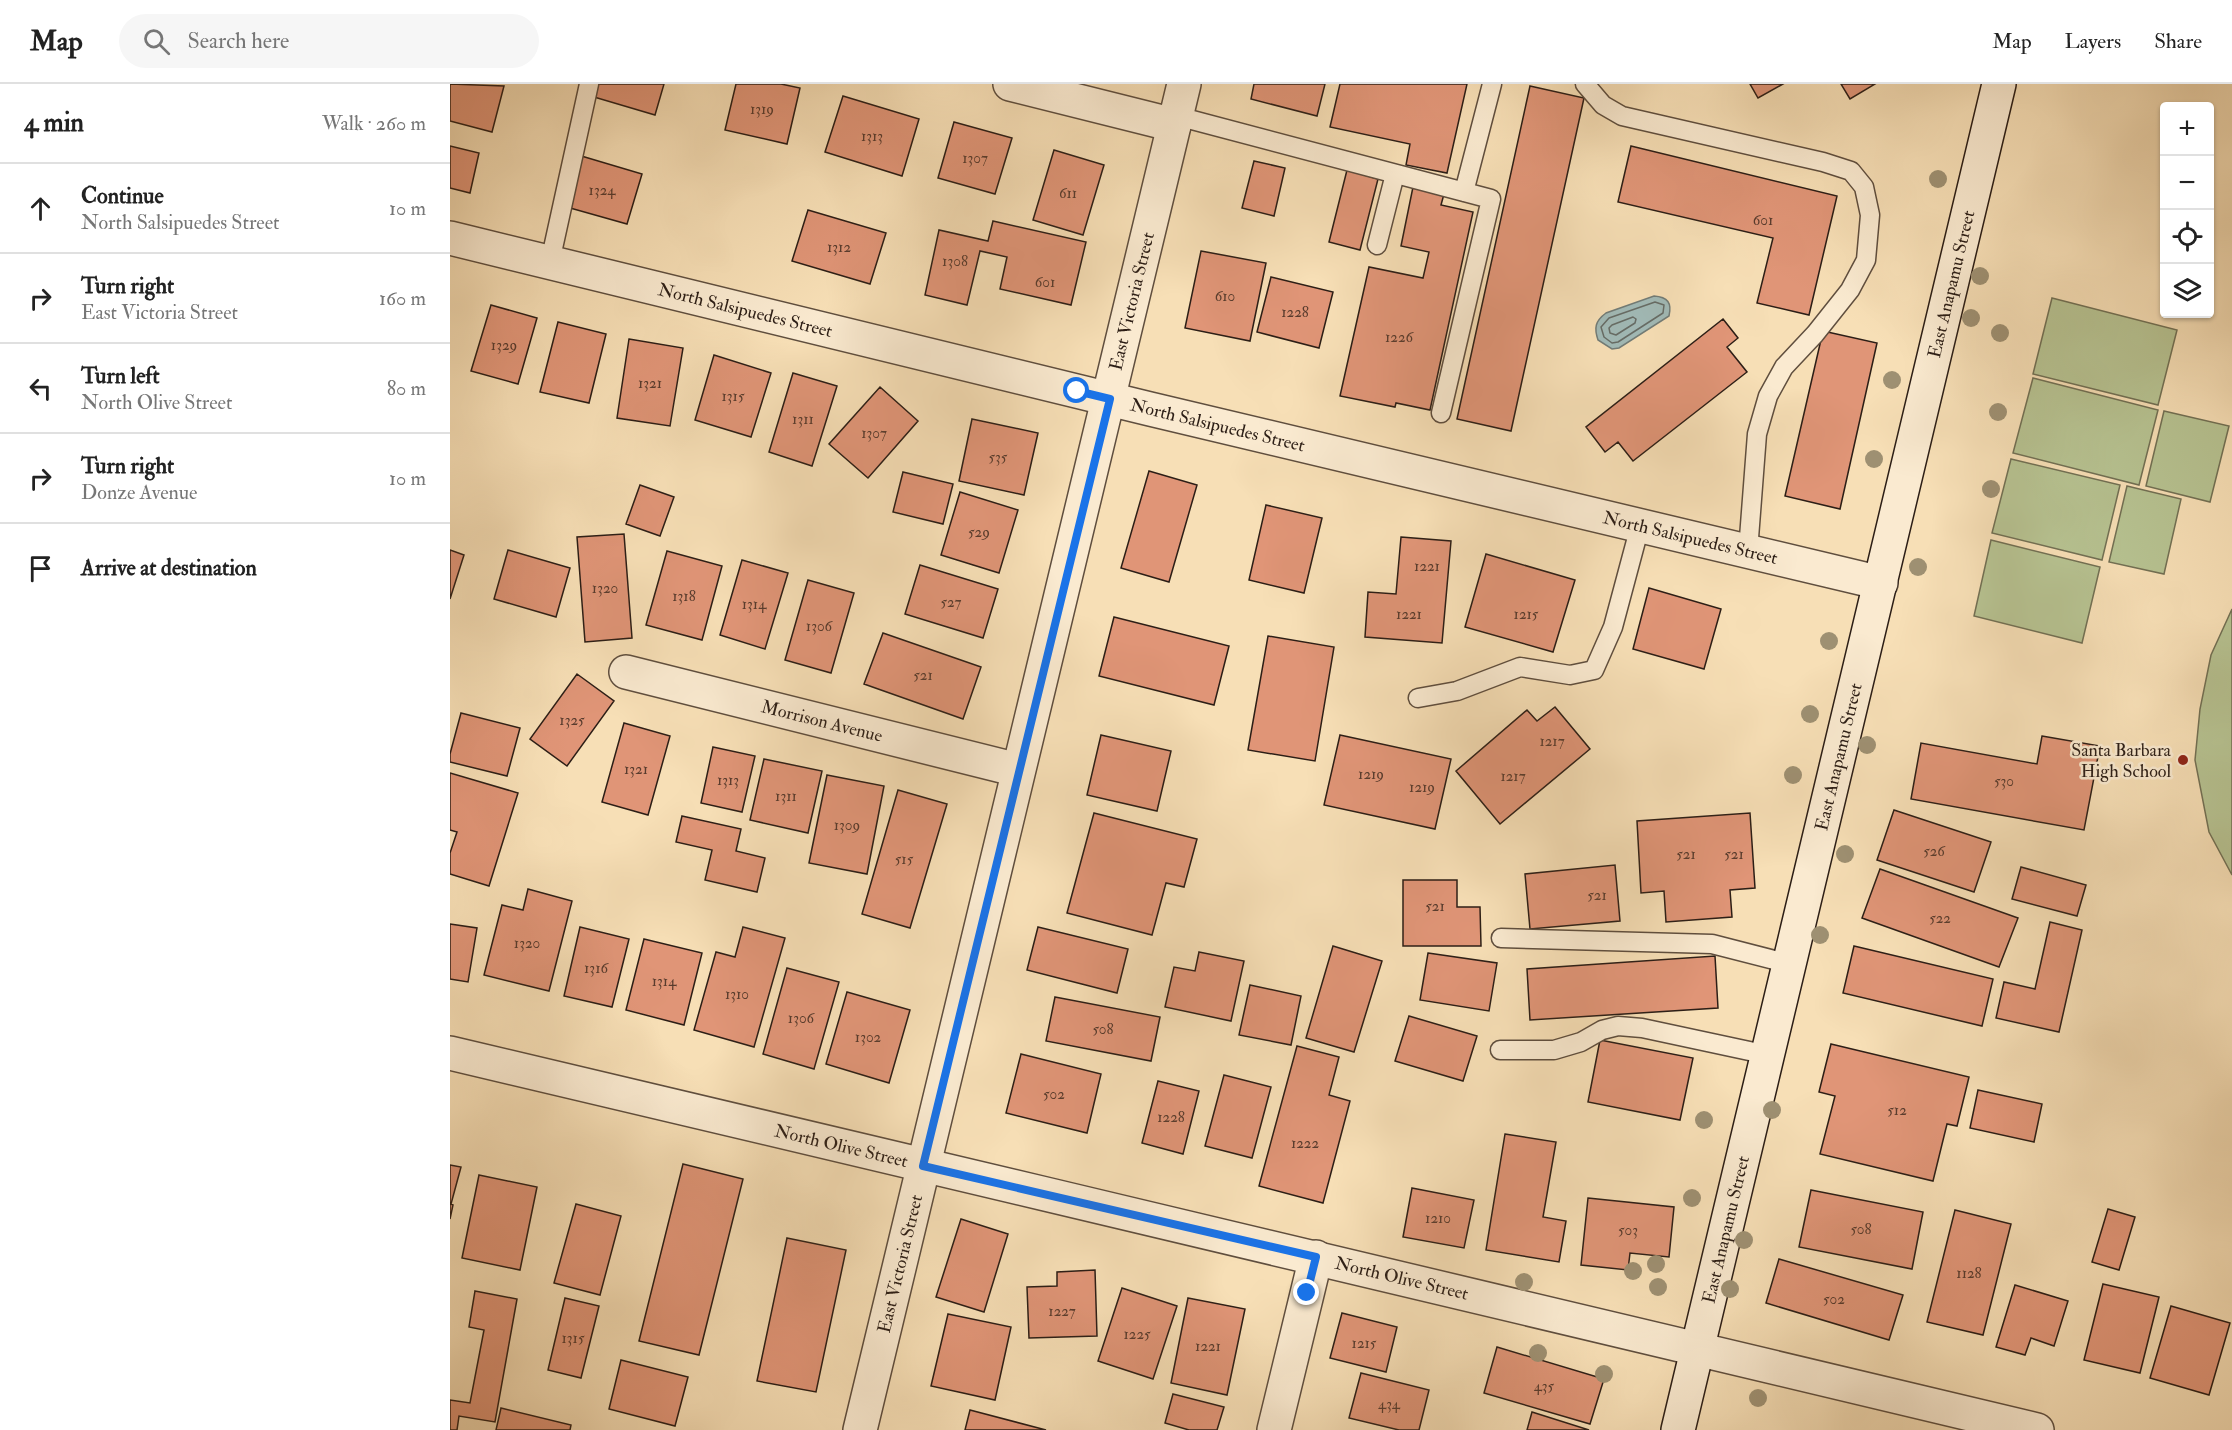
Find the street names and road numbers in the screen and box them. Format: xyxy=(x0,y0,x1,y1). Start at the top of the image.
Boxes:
street label: East Anapamu Street xyxy=(1923,208,1980,360)
street label: East Victoria Street xyxy=(1104,230,1159,373)
street label: North Salsipuedes Street xyxy=(656,278,835,343)
street label: North Salsipuedes Street xyxy=(1128,393,1307,457)
street label: North Salsipuedes Street xyxy=(1601,506,1780,570)
street label: East Anapamu Street xyxy=(1810,681,1867,833)
street label: Morrison Avenue xyxy=(759,695,885,747)
street label: North Olive Street xyxy=(772,1119,910,1173)
street label: East Anapamu Street xyxy=(1697,1153,1755,1306)
street label: East Victoria Street xyxy=(872,1192,928,1335)
street label: North Olive Street xyxy=(1333,1251,1471,1305)

